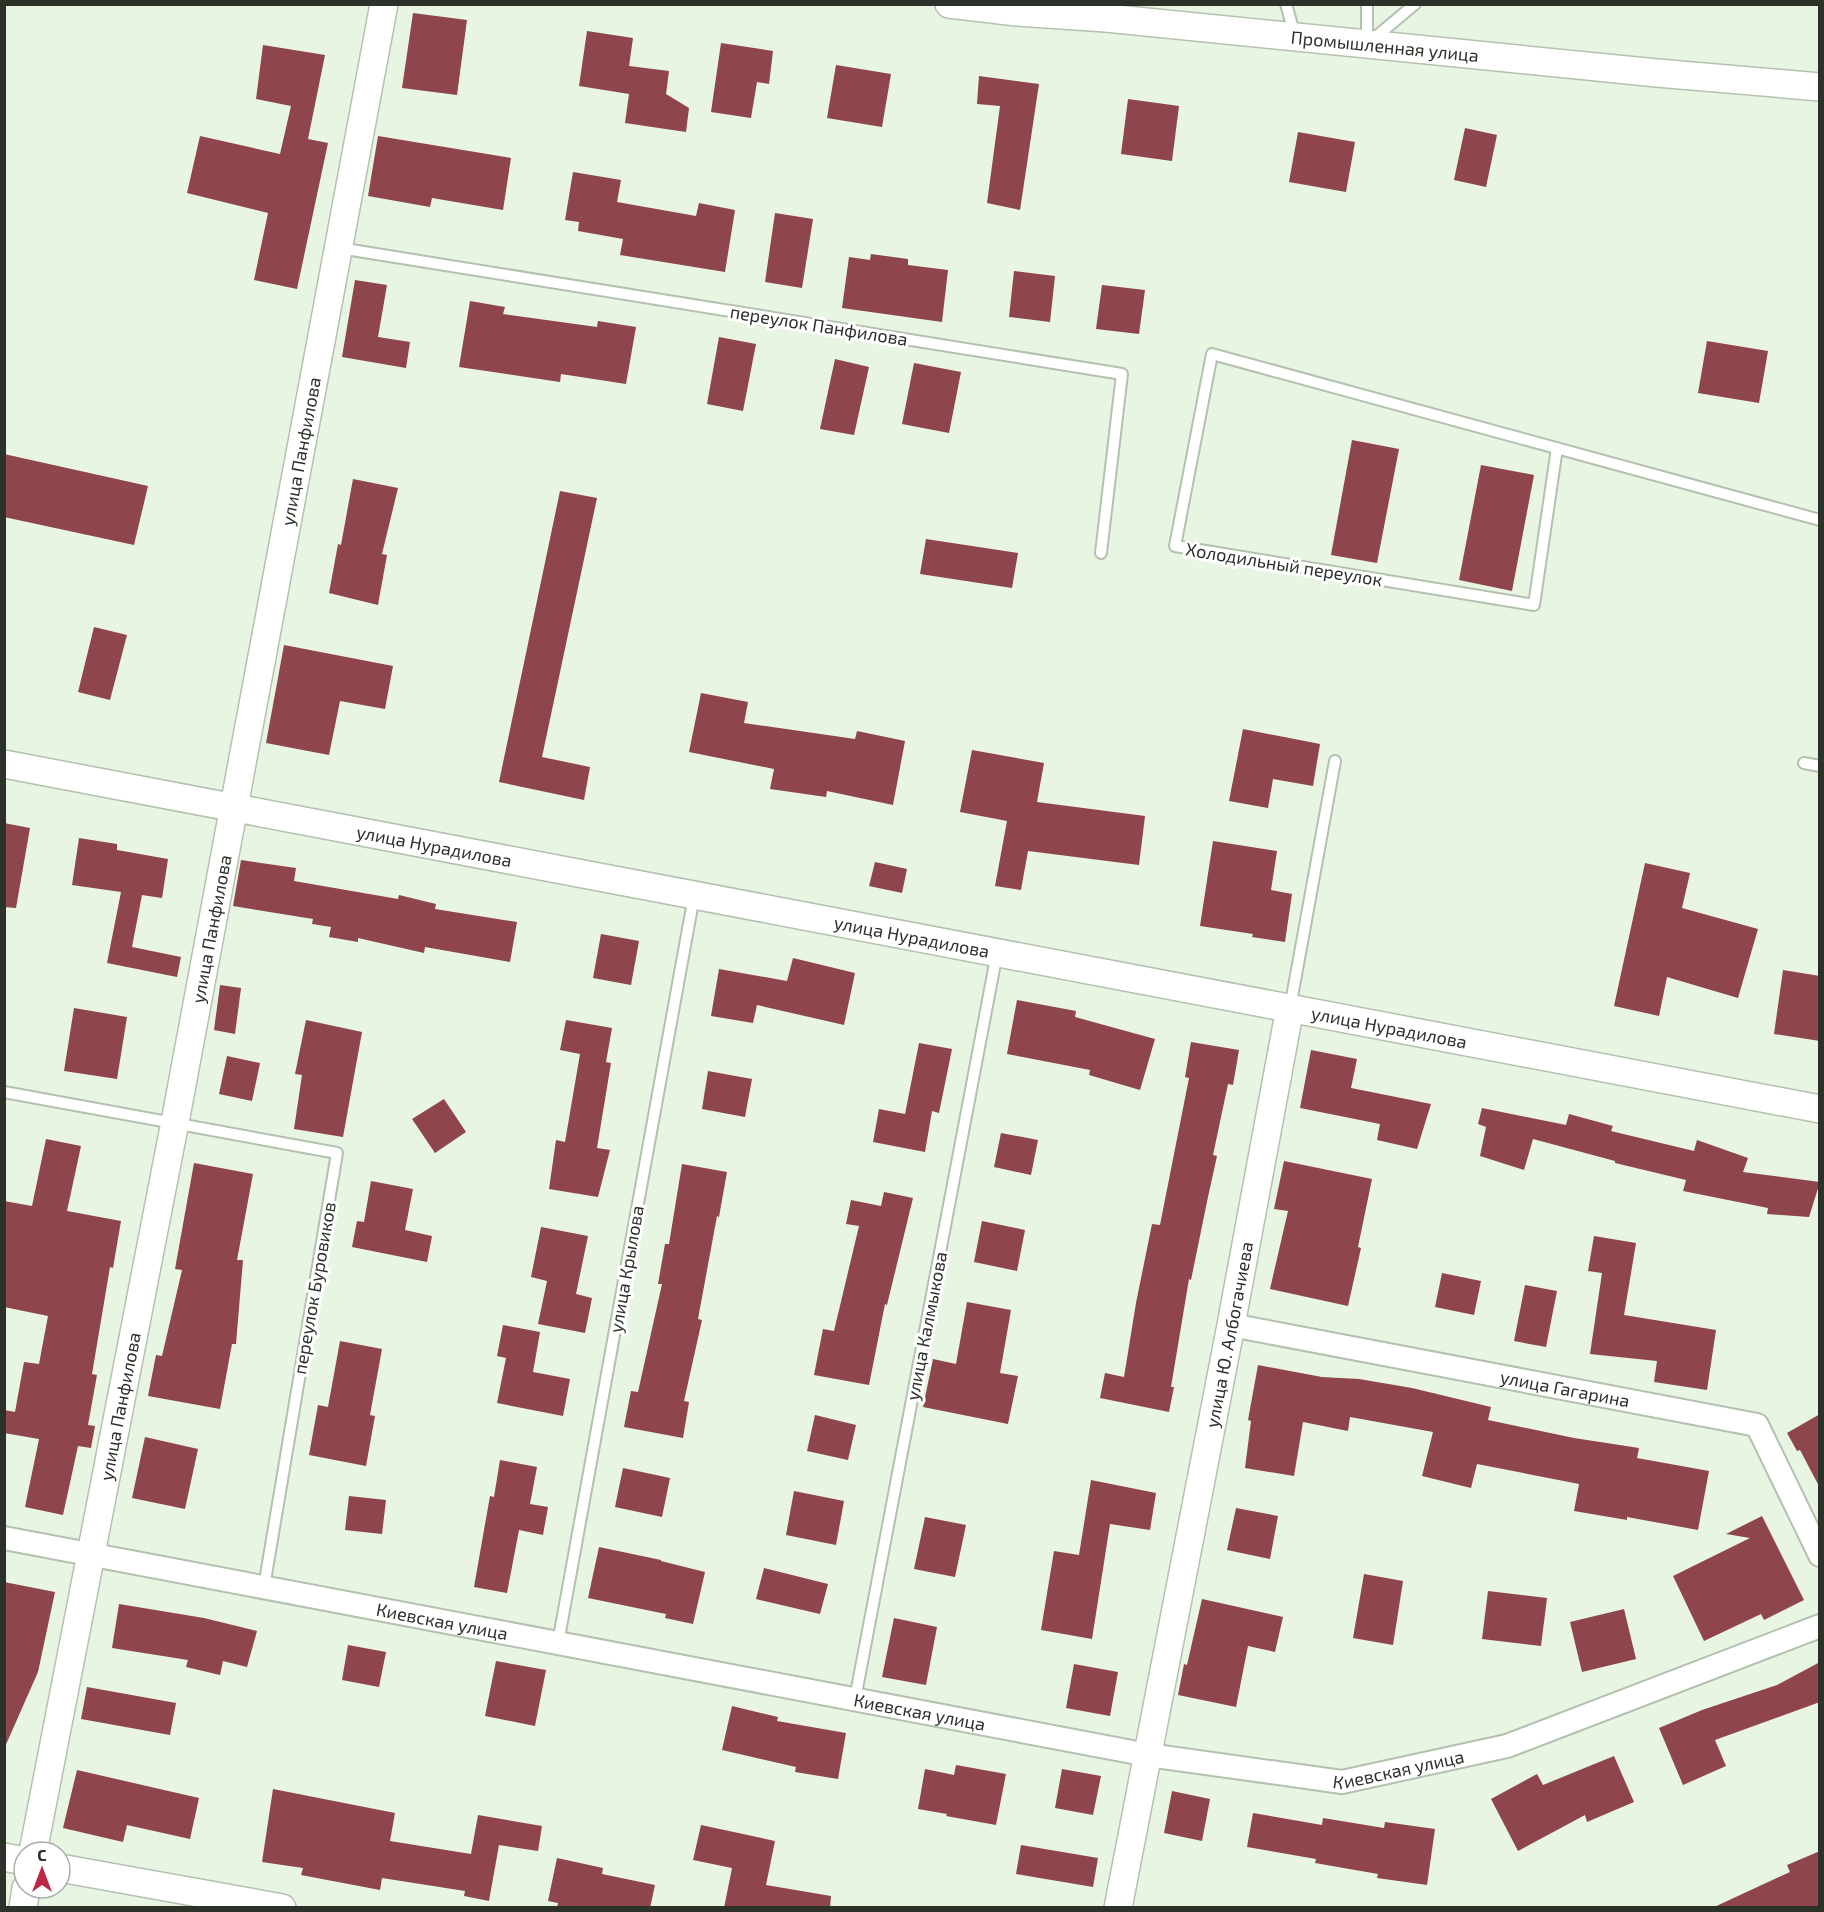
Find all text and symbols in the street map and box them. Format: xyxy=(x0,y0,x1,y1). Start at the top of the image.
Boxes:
street label: Промышленная улица xyxy=(1290,26,1480,66)
street label: переулок Панфилова xyxy=(729,300,909,350)
street label: улица Панфилова xyxy=(276,375,325,527)
street label: Холодильный переулок xyxy=(1184,538,1384,590)
street label: улица Нурадилова xyxy=(355,820,514,871)
street label: улица Панфилова xyxy=(186,853,236,1005)
street label: улица Нурадилова xyxy=(832,911,991,962)
street label: улица Нурадилова xyxy=(1310,1002,1469,1053)
street label: переулок Буровиков xyxy=(288,1200,340,1376)
street label: улица Крылова xyxy=(604,1204,648,1334)
street label: улица Ю. Албогачиева xyxy=(1200,1240,1257,1430)
street label: улица Калмыкова xyxy=(901,1250,951,1402)
street label: улица Панфилова xyxy=(95,1330,145,1482)
street label: улица Гагарина xyxy=(1498,1365,1632,1412)
street label: Киевская улица xyxy=(374,1598,510,1644)
street label: Киевская улица xyxy=(852,1688,987,1735)
street label: Киевская улица xyxy=(1331,1745,1466,1793)
north arrow xyxy=(12,1840,72,1900)
text: С xyxy=(37,1845,47,1864)

